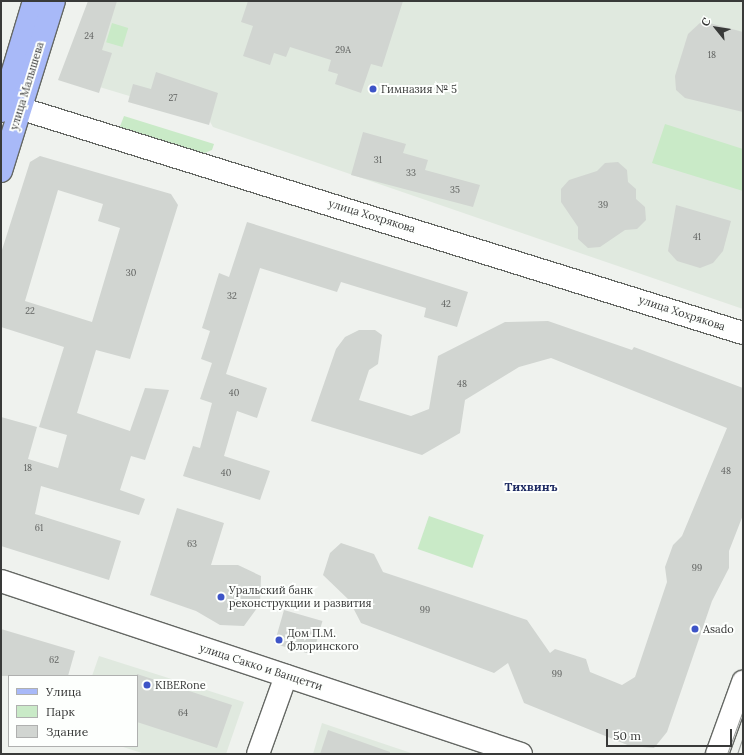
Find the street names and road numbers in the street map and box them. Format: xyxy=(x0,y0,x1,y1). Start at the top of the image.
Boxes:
street label: улица Малышева xyxy=(7,40,47,132)
street label: улица Хохрякова xyxy=(327,197,417,235)
street label: улица Хохрякова xyxy=(637,293,727,333)
street label: улица Сакко и Ванцетти xyxy=(198,641,324,693)

